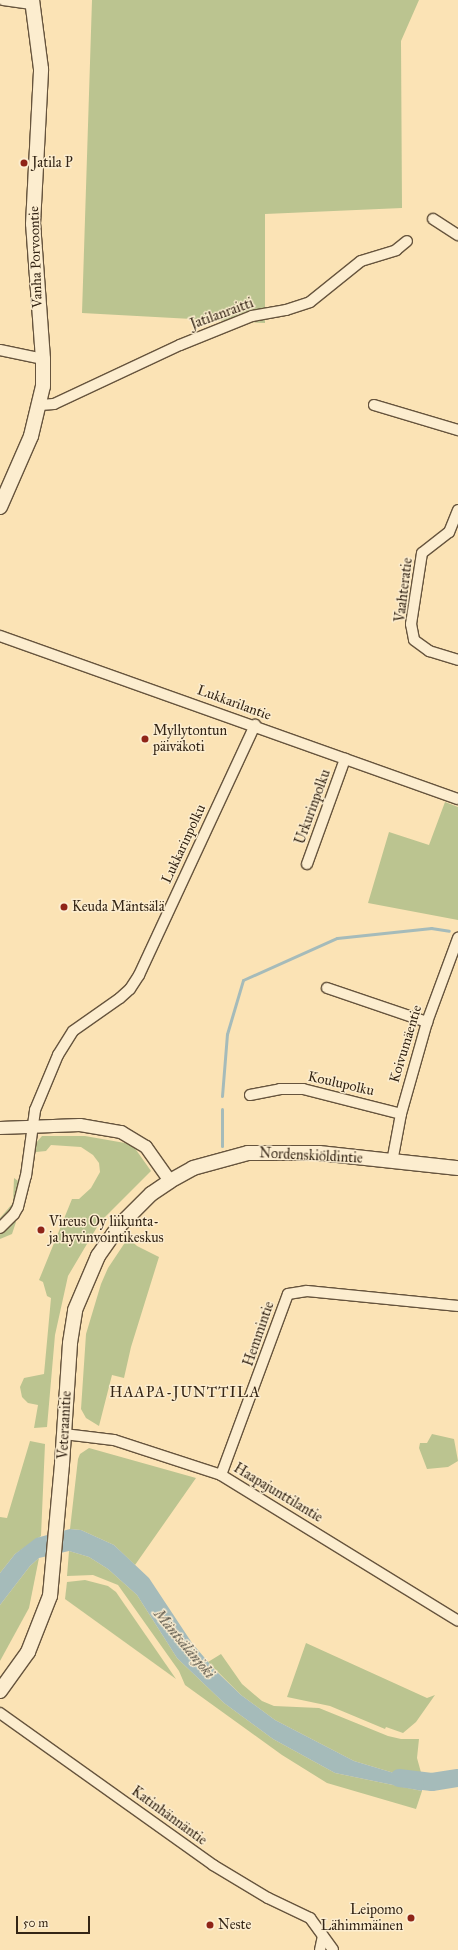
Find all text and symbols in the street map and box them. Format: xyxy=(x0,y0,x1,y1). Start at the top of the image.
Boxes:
place label: Jatila P xyxy=(32,155,73,171)
marker: Jatila P xyxy=(19,158,29,168)
street label: Vanha Porvoontie xyxy=(26,206,46,308)
street label: Jatilanraitti xyxy=(188,295,256,333)
street label: Vaahteratie xyxy=(392,557,416,623)
street label: Lukkarilantie xyxy=(195,682,273,724)
place label: Myllytontun päiväkoti xyxy=(153,723,227,756)
marker: Myllytontun päiväkoti xyxy=(140,734,150,744)
street label: Urkurinpolku xyxy=(292,767,334,847)
street label: Lukkarinpolku xyxy=(158,802,210,886)
place label: Keuda Mäntsälä xyxy=(72,899,165,915)
marker: Keuda Mäntsälä xyxy=(59,902,69,912)
street label: Koivumäentie xyxy=(386,1003,426,1085)
street label: Koulupolku xyxy=(306,1068,376,1100)
street label: Nordenskiöldintie xyxy=(259,1145,363,1167)
place label: Vireus Oy liikunta- ja hyvinvointikeskus xyxy=(49,1214,164,1246)
marker: Vireus Oy liikunta- ja hyvinvointikeskus xyxy=(36,1225,46,1235)
street label: Hemmintie xyxy=(240,1299,278,1369)
district label: HAAPA-JUNTTILA xyxy=(109,1384,261,1402)
street label: Veteraanitie xyxy=(55,1390,75,1460)
street label: Haapajunttilantie xyxy=(230,1460,326,1526)
water label: Mäntsälänjoki xyxy=(150,1605,218,1683)
street label: Katinhännäntie xyxy=(128,1783,210,1849)
place label: Leipomo Lähimmäinen xyxy=(321,1902,403,1934)
scale bar xyxy=(18,1908,92,1934)
marker: Leipomo Lähimmäinen xyxy=(406,1913,416,1923)
text: 50 m xyxy=(23,1916,48,1930)
place label: Neste xyxy=(218,1917,251,1933)
marker: Neste xyxy=(205,1920,215,1930)

